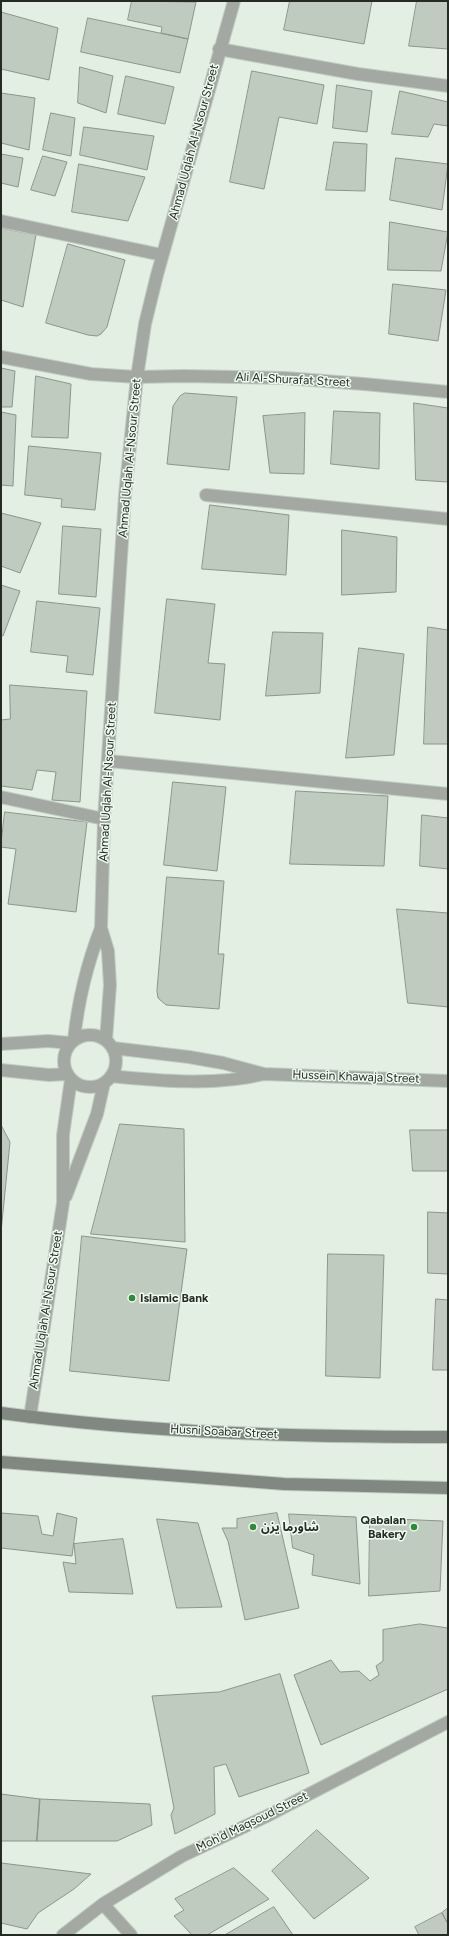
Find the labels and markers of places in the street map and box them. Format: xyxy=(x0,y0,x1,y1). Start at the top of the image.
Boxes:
place label: Islamic Bank xyxy=(140,1291,208,1305)
marker: Islamic Bank xyxy=(127,1293,137,1303)
place label: Qabalan Bakery xyxy=(360,1513,406,1541)
place label: شاورما يزن xyxy=(261,1520,319,1534)
marker: شاورما يزن xyxy=(248,1522,258,1532)
marker: Qabalan Bakery xyxy=(409,1522,419,1532)

